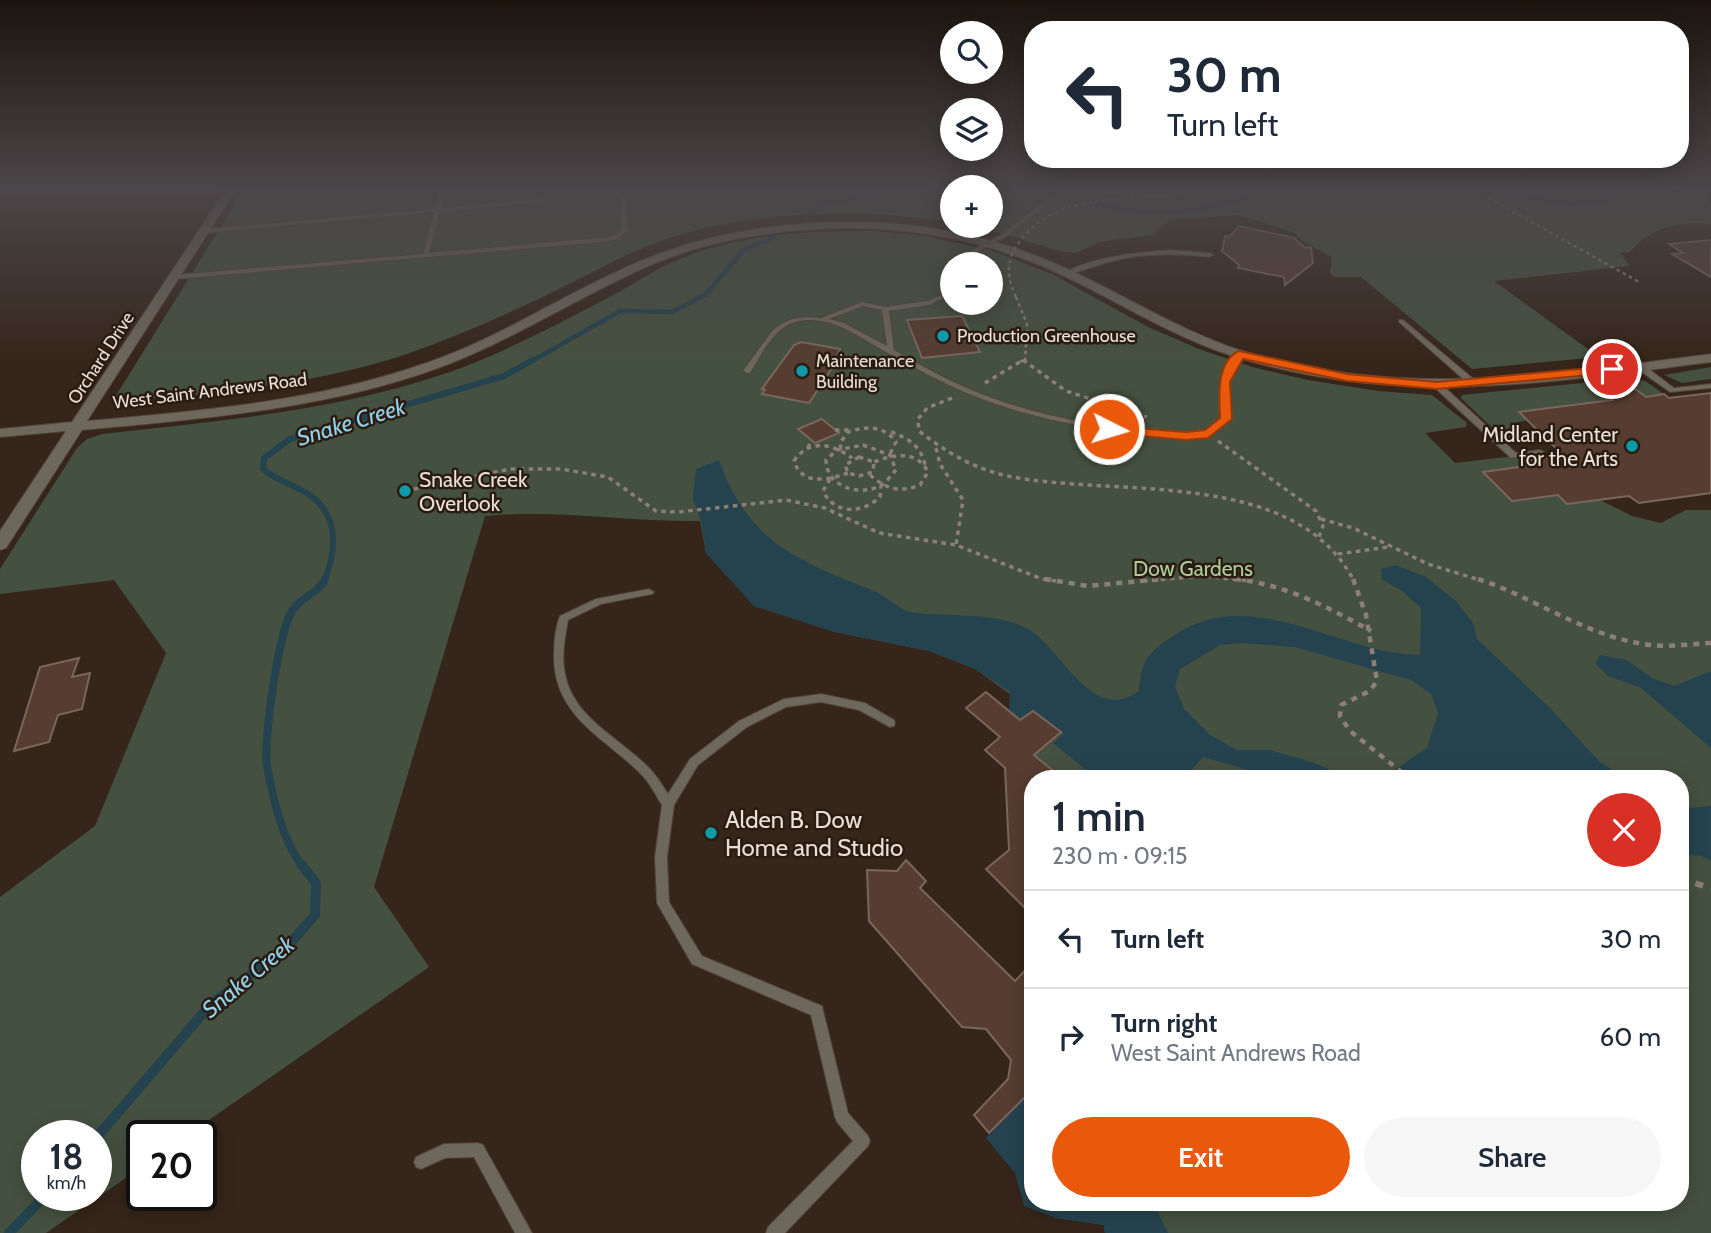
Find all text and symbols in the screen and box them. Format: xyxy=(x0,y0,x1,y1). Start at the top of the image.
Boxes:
map controls xyxy=(940,21,1003,315)
button: search xyxy=(940,21,1003,84)
text: 30 m xyxy=(1167,45,1282,104)
icon: left xyxy=(1052,49,1143,140)
button: layers xyxy=(940,98,1003,161)
text: Turn left xyxy=(1167,105,1278,144)
button: + xyxy=(940,175,1003,238)
button: − xyxy=(940,252,1003,315)
street label: Orchard Drive xyxy=(63,308,139,408)
place label: Production Greenhouse xyxy=(957,325,1136,347)
marker: Production Greenhouse xyxy=(935,328,951,344)
pin xyxy=(1582,339,1642,399)
place label: Maintenance Building xyxy=(816,350,914,393)
icon: arrive xyxy=(1593,350,1631,388)
marker: Maintenance Building xyxy=(794,363,810,379)
street label: West Saint Andrews Road xyxy=(112,368,308,414)
water label: Snake Creek xyxy=(293,392,410,452)
position arrow xyxy=(1072,392,1146,466)
place label: Midland Center for the Arts xyxy=(1483,422,1618,471)
marker: Midland Center for the Arts xyxy=(1624,438,1640,454)
place label: Snake Creek Overlook xyxy=(419,467,528,516)
marker: Snake Creek Overlook xyxy=(397,483,413,499)
park label: Dow Gardens xyxy=(1133,556,1253,581)
text: 1 min xyxy=(1052,790,1146,842)
button: close xyxy=(1587,793,1661,867)
place label: Alden B. Dow Home and Studio xyxy=(725,805,903,862)
marker: Alden B. Dow Home and Studio xyxy=(703,825,719,841)
text: 230 m · 09:15 xyxy=(1052,842,1188,870)
icon: left xyxy=(1052,920,1090,958)
text: Turn left xyxy=(1111,923,1204,955)
text: 30 m xyxy=(1600,923,1661,955)
water label: Snake Creek xyxy=(196,930,301,1024)
text: Turn right xyxy=(1111,1007,1217,1039)
icon: right xyxy=(1052,1018,1090,1056)
text: 60 m xyxy=(1599,1021,1661,1053)
text: West Saint Andrews Road xyxy=(1111,1039,1361,1067)
button: Exit xyxy=(1052,1117,1350,1197)
button: Share xyxy=(1364,1117,1661,1197)
speed limit sign: 20 xyxy=(126,1120,217,1211)
text: 18 xyxy=(49,1135,84,1178)
text: km/h xyxy=(47,1172,86,1194)

